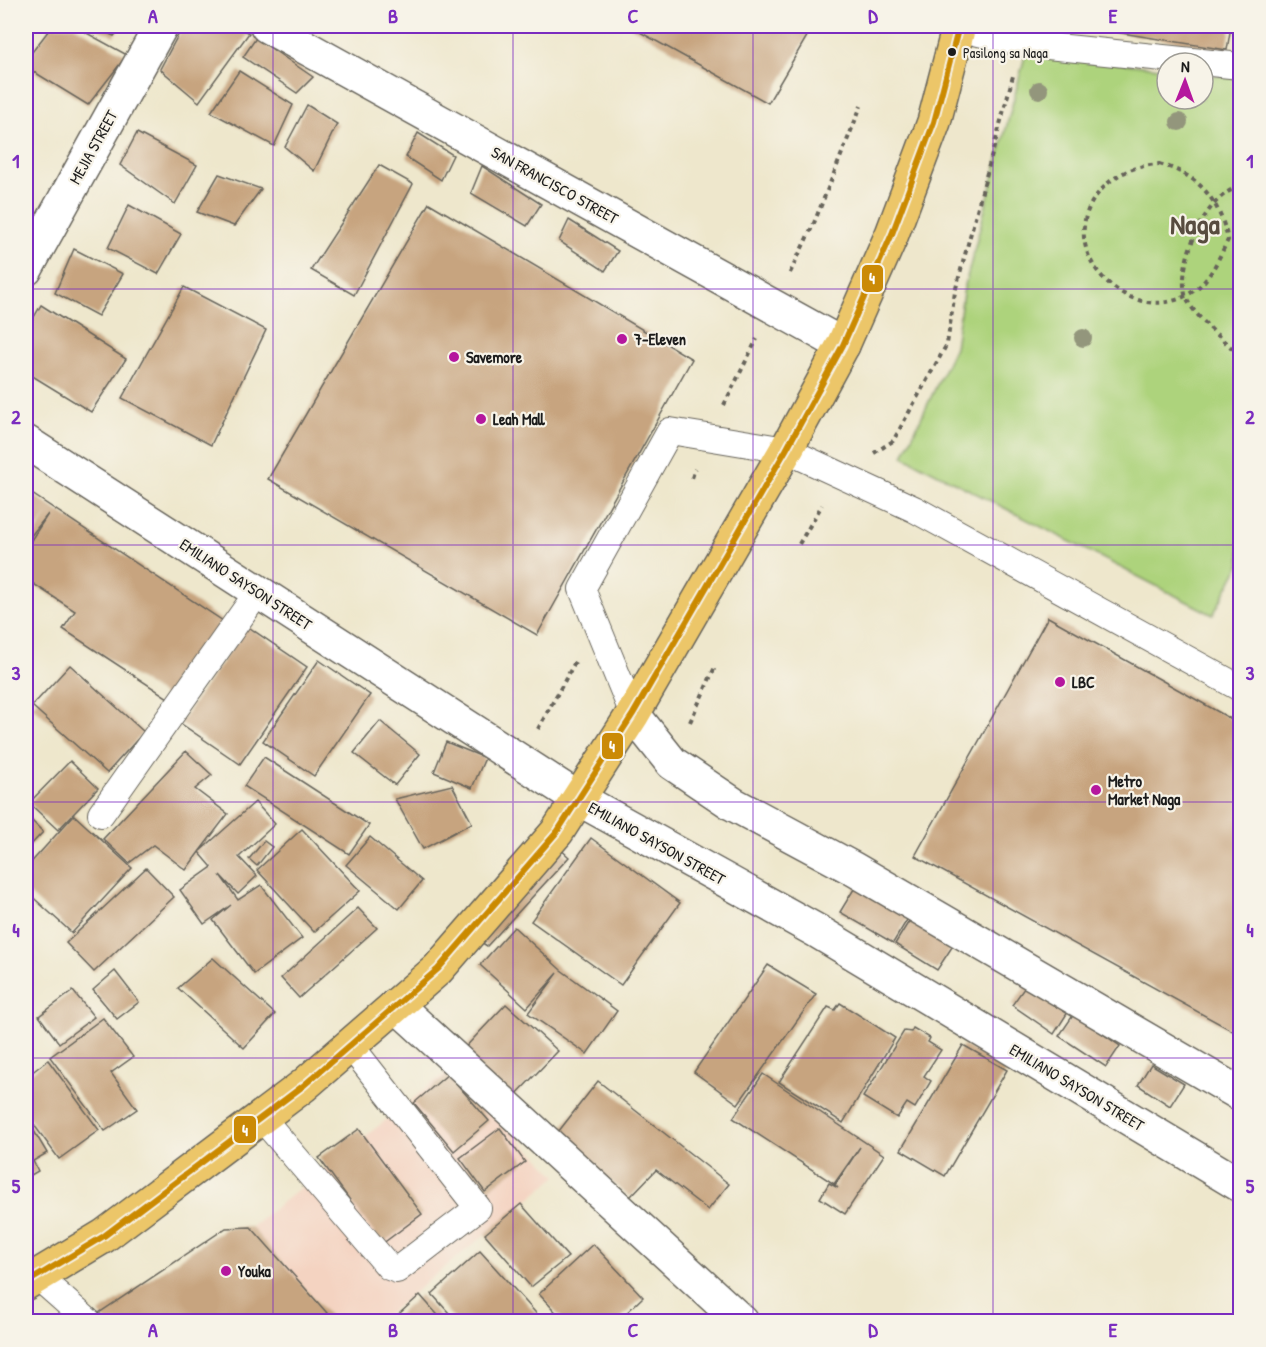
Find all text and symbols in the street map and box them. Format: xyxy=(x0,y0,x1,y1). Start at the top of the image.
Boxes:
text: A xyxy=(148,2,158,29)
text: B xyxy=(388,2,398,29)
text: C xyxy=(628,2,639,29)
text: D xyxy=(868,2,878,29)
text: E xyxy=(1109,2,1118,29)
place label: Pasilong sa Naga xyxy=(963,43,1048,63)
marker: Pasilong sa Naga xyxy=(946,46,958,58)
north arrow xyxy=(1155,51,1215,111)
text: N xyxy=(1181,55,1190,77)
street label: MEJIA STREET xyxy=(64,106,123,188)
street label: SAN FRANCISCO STREET xyxy=(488,141,623,229)
text: 1 xyxy=(12,147,20,174)
text: 1 xyxy=(1246,147,1254,174)
district label: Naga xyxy=(1170,205,1220,244)
line badge: 4 xyxy=(861,264,884,293)
text: 4 xyxy=(869,267,875,289)
place label: 7-Eleven xyxy=(633,328,686,350)
marker: 7-Eleven xyxy=(615,332,629,346)
place label: Savemore xyxy=(466,346,523,368)
marker: Savemore xyxy=(447,350,461,364)
text: 2 xyxy=(11,403,21,430)
text: 2 xyxy=(1245,403,1255,430)
place label: Leah Mall xyxy=(493,408,546,430)
marker: Leah Mall xyxy=(474,412,488,426)
street label: EMILIANO SAYSON STREET xyxy=(176,533,317,635)
text: 3 xyxy=(12,659,21,686)
text: 3 xyxy=(1246,659,1255,686)
place label: LBC xyxy=(1072,671,1095,693)
marker: LBC xyxy=(1053,675,1067,689)
line badge: 4 xyxy=(601,732,624,760)
text: 4 xyxy=(609,735,615,757)
place label: Metro Market Naga xyxy=(1108,770,1181,811)
marker: Metro Market Naga xyxy=(1089,783,1103,797)
street label: EMILIANO SAYSON STREET xyxy=(585,796,730,890)
text: 4 xyxy=(12,916,20,943)
text: 4 xyxy=(1246,916,1254,943)
street label: EMILIANO SAYSON STREET xyxy=(1006,1038,1149,1136)
line badge: 4 xyxy=(233,1115,257,1144)
text: 4 xyxy=(242,1119,248,1141)
text: 5 xyxy=(12,1172,21,1199)
text: 5 xyxy=(1246,1172,1255,1199)
place label: Youka xyxy=(238,1260,272,1282)
marker: Youka xyxy=(219,1264,233,1278)
text: A xyxy=(148,1316,158,1343)
text: B xyxy=(388,1316,398,1343)
text: C xyxy=(628,1316,639,1343)
text: D xyxy=(868,1316,878,1343)
text: E xyxy=(1109,1316,1118,1343)

